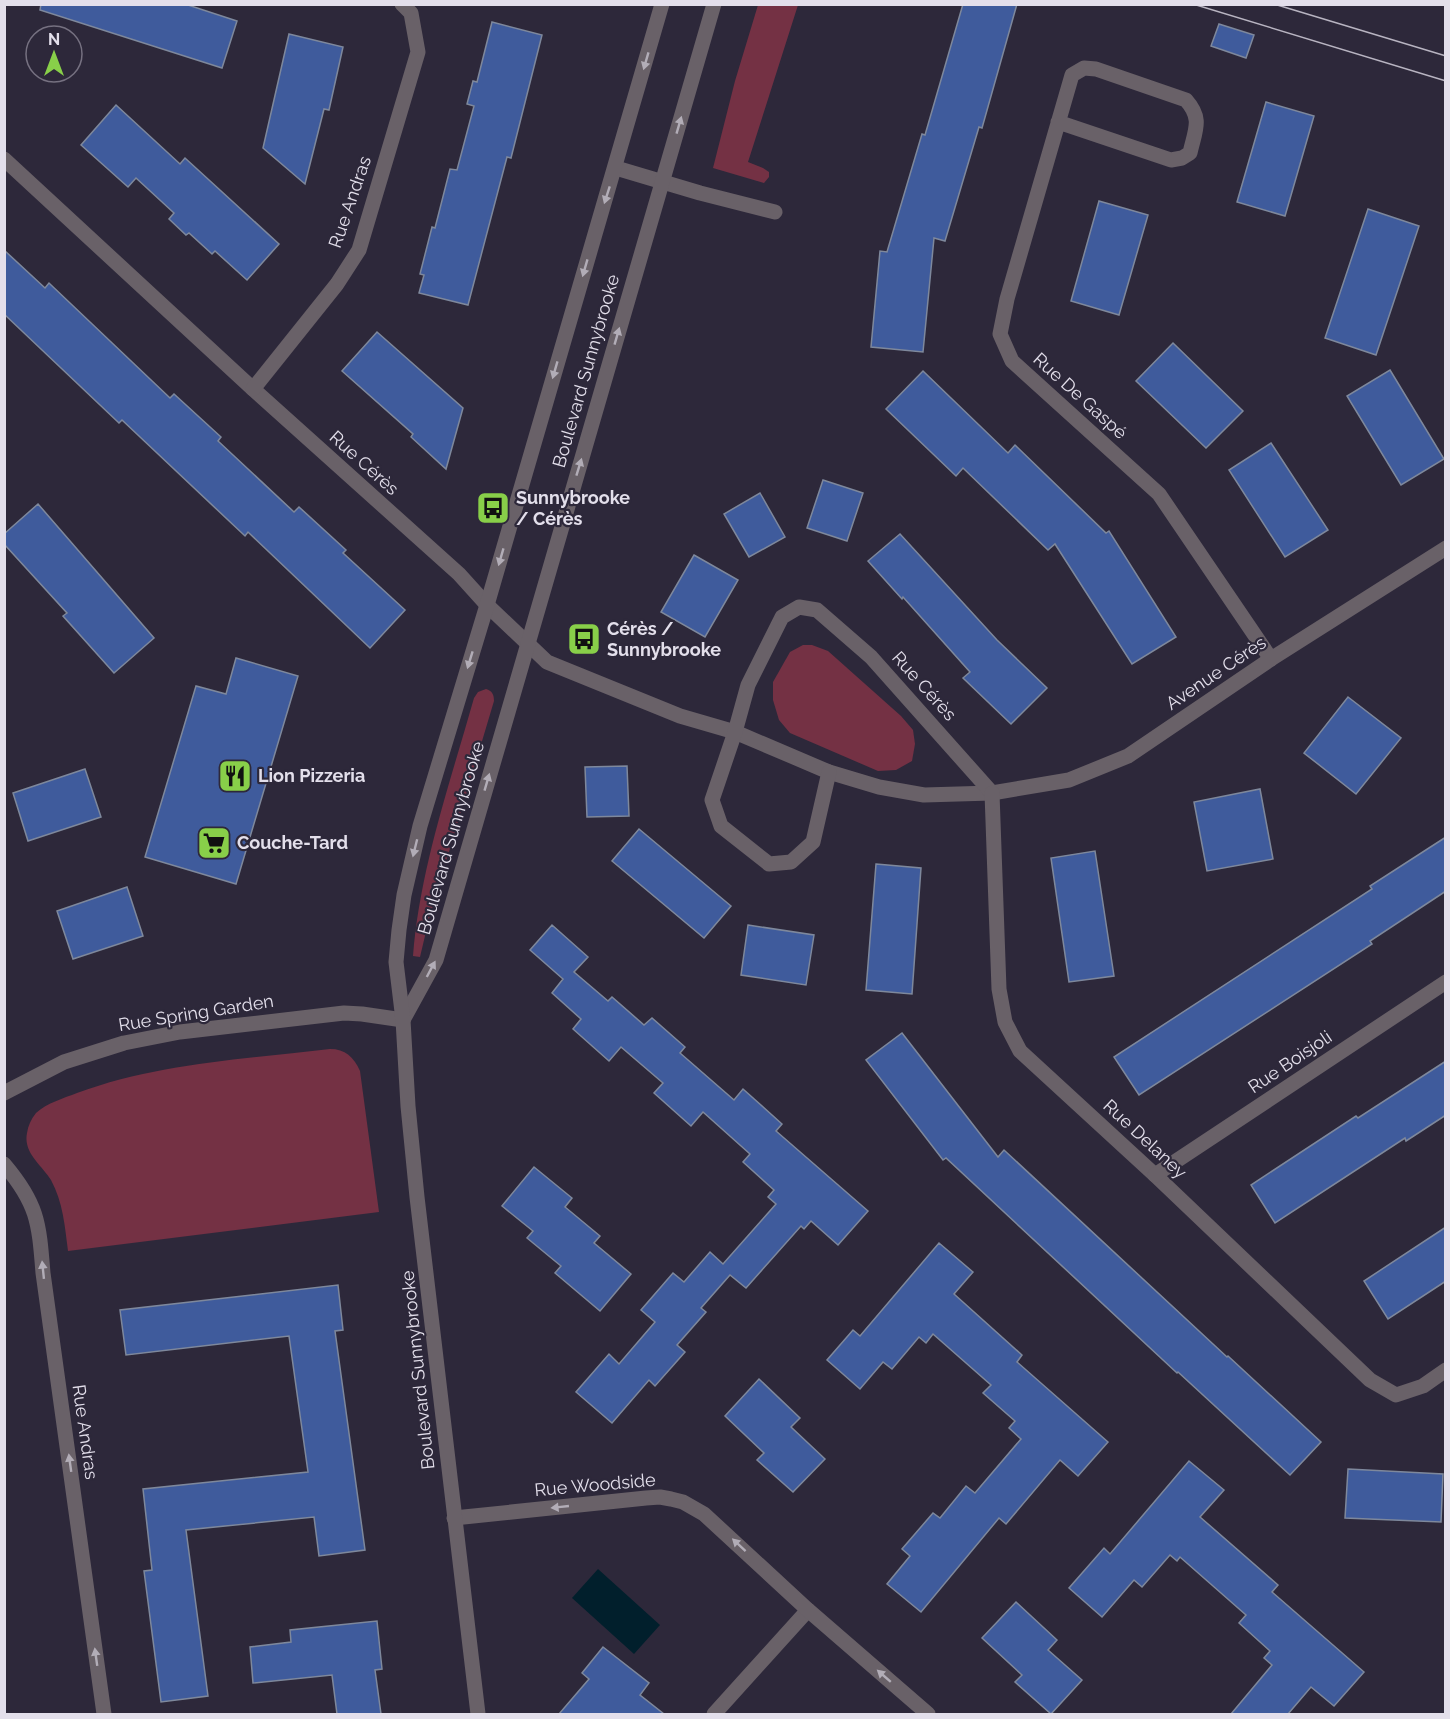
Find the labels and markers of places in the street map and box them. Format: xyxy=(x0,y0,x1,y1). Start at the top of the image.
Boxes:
place label: Sunnybrooke / Cérès xyxy=(516,487,630,529)
bus stop icon: Sunnybrooke / Cérès xyxy=(475,490,511,526)
place label: Cérès / Sunnybrooke xyxy=(607,618,721,660)
bus stop icon: Cérès / Sunnybrooke xyxy=(566,621,602,657)
restaurant icon: Lion Pizzeria xyxy=(217,758,253,794)
place label: Lion Pizzeria xyxy=(258,765,365,786)
supermarket icon: Couche-Tard xyxy=(196,825,232,861)
place label: Couche-Tard xyxy=(237,832,348,853)

